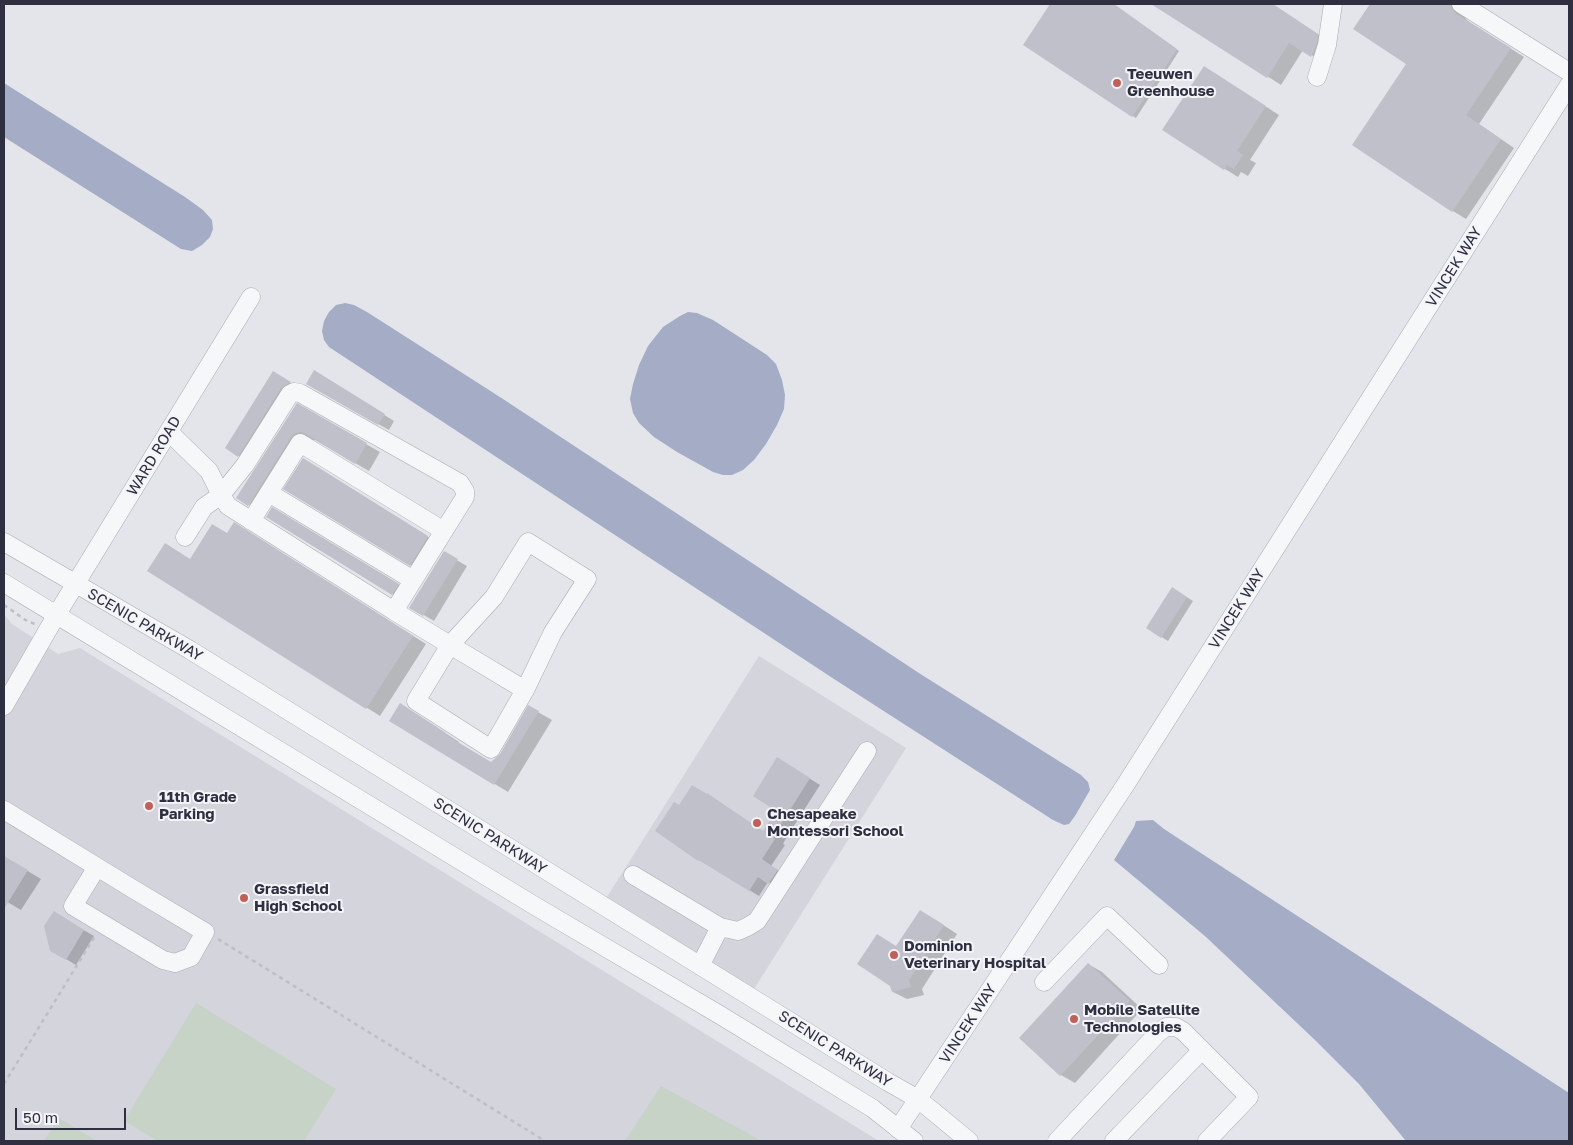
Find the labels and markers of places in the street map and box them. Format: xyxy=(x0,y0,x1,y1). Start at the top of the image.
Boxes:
place label: Teeuwen Greenhouse xyxy=(1127,65,1215,100)
marker: Teeuwen Greenhouse xyxy=(1111,77,1123,89)
place label: 11th Grade Parking xyxy=(159,788,237,823)
marker: 11th Grade Parking xyxy=(143,800,155,812)
place label: Chesapeake Montessori School xyxy=(767,805,904,840)
marker: Chesapeake Montessori School xyxy=(751,817,763,829)
place label: Grassfield High School xyxy=(254,880,342,915)
marker: Grassfield High School xyxy=(238,892,250,904)
place label: Dominion Veterinary Hospital xyxy=(904,937,1046,972)
marker: Dominion Veterinary Hospital xyxy=(888,949,900,961)
place label: Mobile Satellite Technologies xyxy=(1084,1001,1200,1036)
marker: Mobile Satellite Technologies xyxy=(1068,1013,1080,1025)

